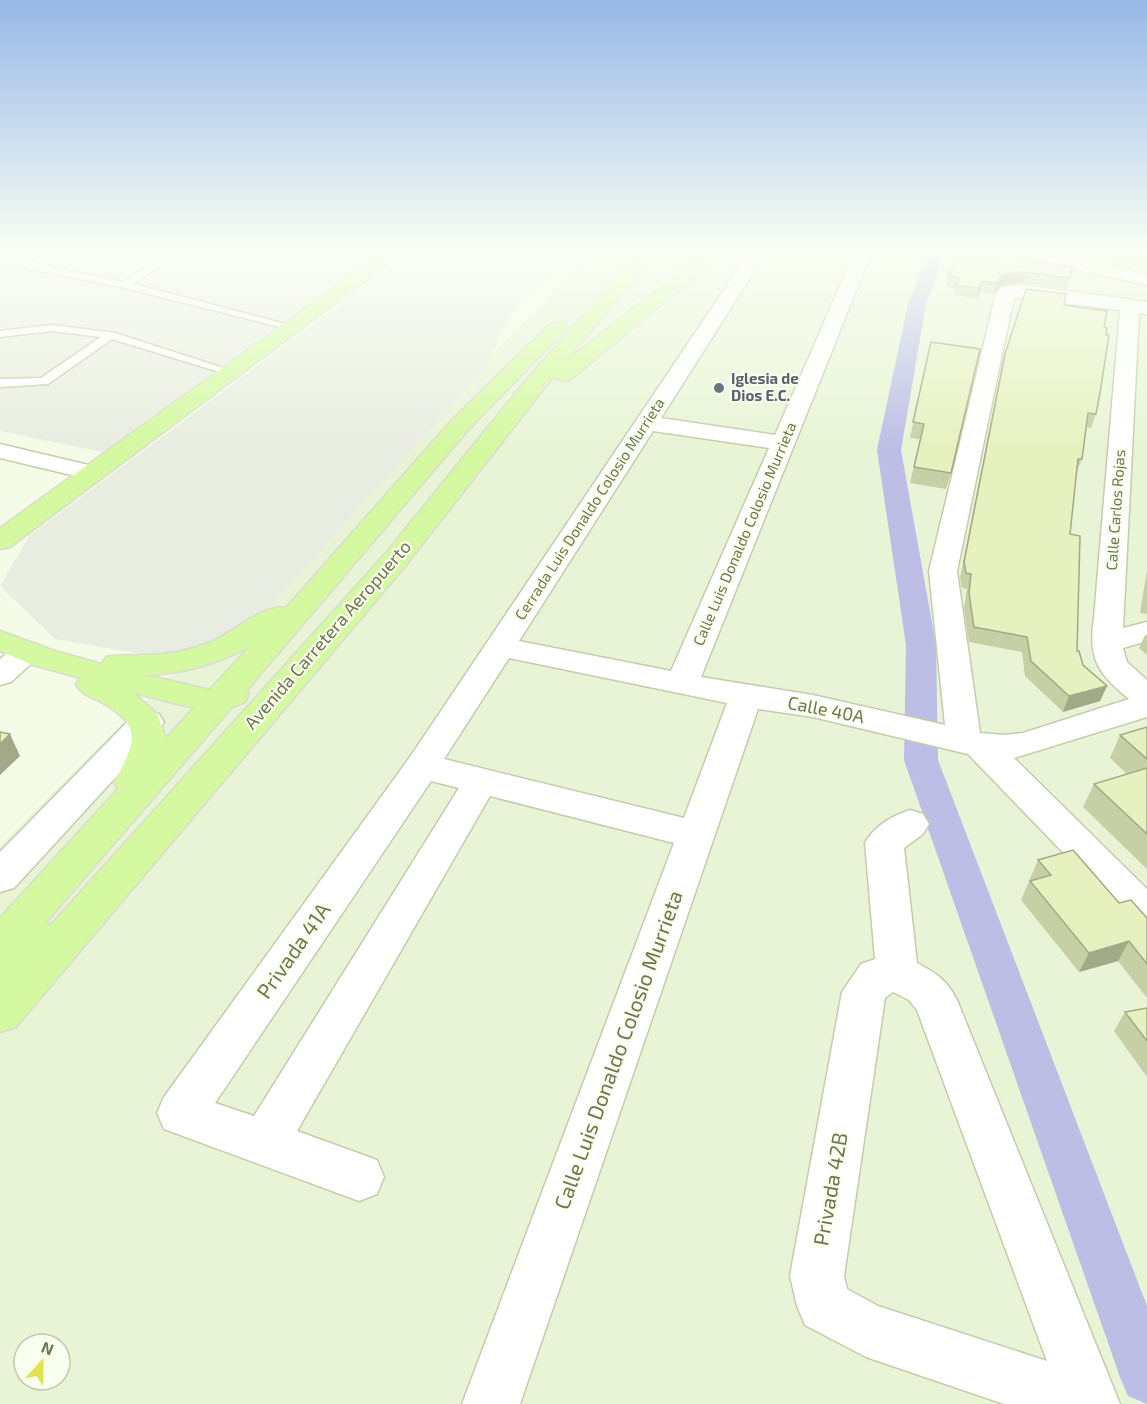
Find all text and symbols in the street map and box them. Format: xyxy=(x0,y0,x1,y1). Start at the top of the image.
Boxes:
place label: Iglesia de Dios E.C. xyxy=(731,369,799,404)
marker: Iglesia de Dios E.C. xyxy=(712,381,726,395)
street label: Cerrada Luis Donaldo Colosio Murrieta xyxy=(511,394,668,623)
street label: Calle Luis Donaldo Colosio Murrieta xyxy=(689,419,799,648)
street label: Calle Carlos Rojas xyxy=(1102,449,1129,571)
street label: Avenida Carretera Aeropuerto xyxy=(239,535,415,733)
street label: Calle 40A xyxy=(786,691,867,727)
street label: Calle Luis Donaldo Colosio Murrieta xyxy=(548,887,687,1212)
street label: Privada 41A xyxy=(251,897,335,1003)
street label: Privada 42B xyxy=(807,1130,852,1247)
north arrow xyxy=(12,1332,72,1392)
text: N xyxy=(39,1337,57,1359)

